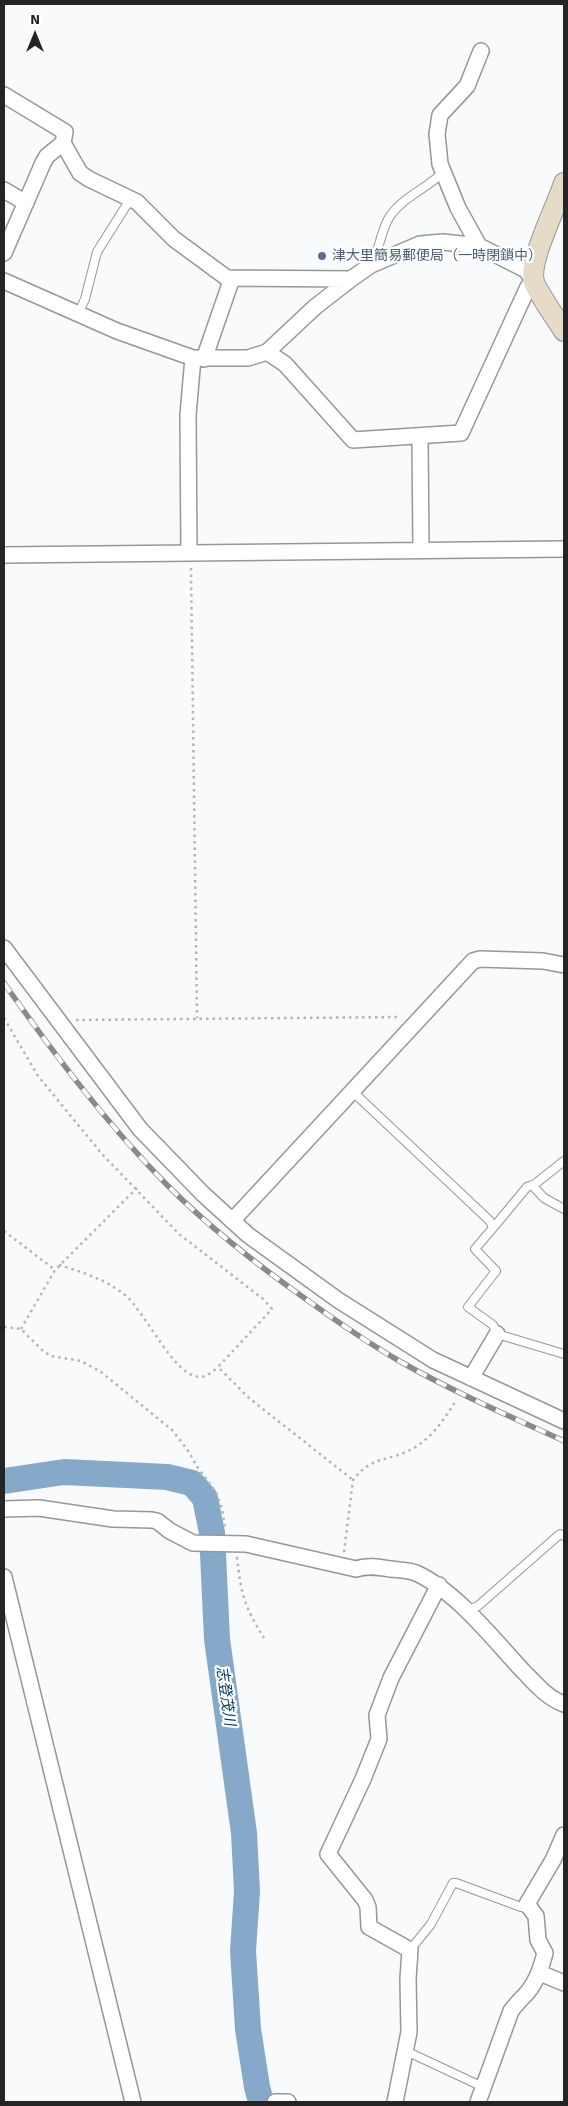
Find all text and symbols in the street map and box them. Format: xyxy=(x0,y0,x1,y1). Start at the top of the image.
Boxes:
north arrow xyxy=(10,10,60,60)
text: N xyxy=(30,11,40,28)
place label: 津大里簡易郵便局（一時閉鎖中） xyxy=(332,248,542,264)
marker: 津大里簡易郵便局（一時閉鎖中） xyxy=(316,250,328,262)
water label: 志登茂川 xyxy=(212,1665,238,1727)

